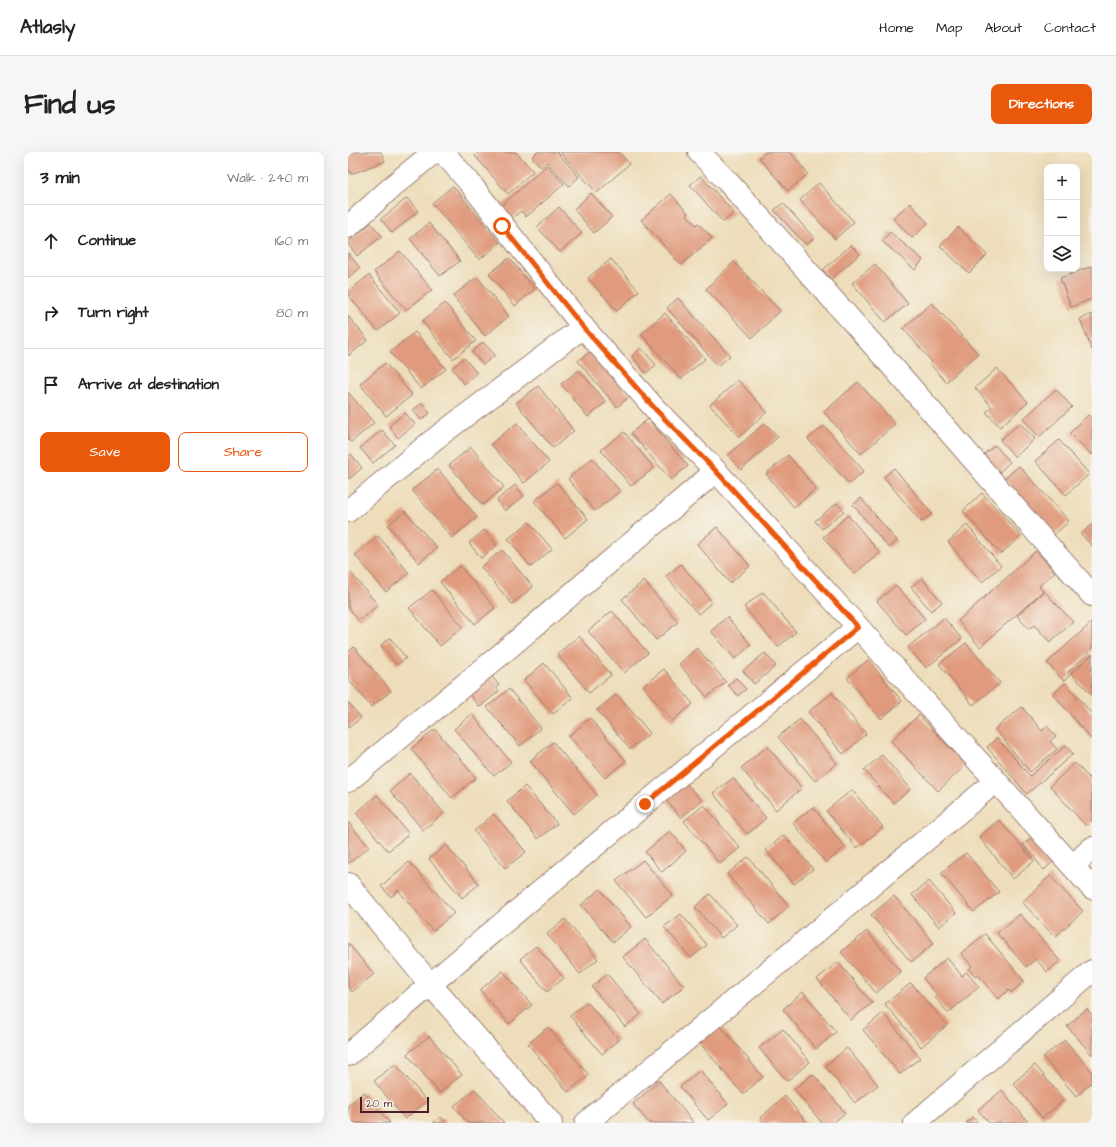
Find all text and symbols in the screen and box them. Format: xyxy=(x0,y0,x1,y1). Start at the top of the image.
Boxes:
text: Atlasly xyxy=(20,14,75,41)
text: Home xyxy=(879,18,914,38)
text: Map xyxy=(936,18,962,38)
text: About xyxy=(984,18,1022,38)
text: Contact xyxy=(1044,18,1096,38)
button: Directions xyxy=(991,84,1092,124)
text: Find us xyxy=(24,85,115,124)
map controls xyxy=(1044,164,1080,272)
button: + xyxy=(1044,164,1080,200)
text: 3 min xyxy=(40,166,80,190)
text: Walk · 240 m xyxy=(227,169,308,187)
button: − xyxy=(1044,200,1080,236)
route start xyxy=(493,217,511,235)
icon: ahead xyxy=(40,230,62,252)
text: Continue xyxy=(78,230,136,251)
text: 160 m xyxy=(275,232,308,250)
button: layers xyxy=(1044,236,1080,272)
icon: right xyxy=(40,302,62,324)
text: Turn right xyxy=(78,302,149,323)
text: 80 m xyxy=(276,304,308,322)
icon: arrive xyxy=(40,374,62,396)
text: Arrive at destination xyxy=(78,374,219,395)
button: Save xyxy=(40,432,170,472)
button: Share xyxy=(178,432,308,472)
route end xyxy=(636,795,654,813)
scale bar xyxy=(360,1095,429,1114)
text: 20 m xyxy=(366,1096,392,1111)

